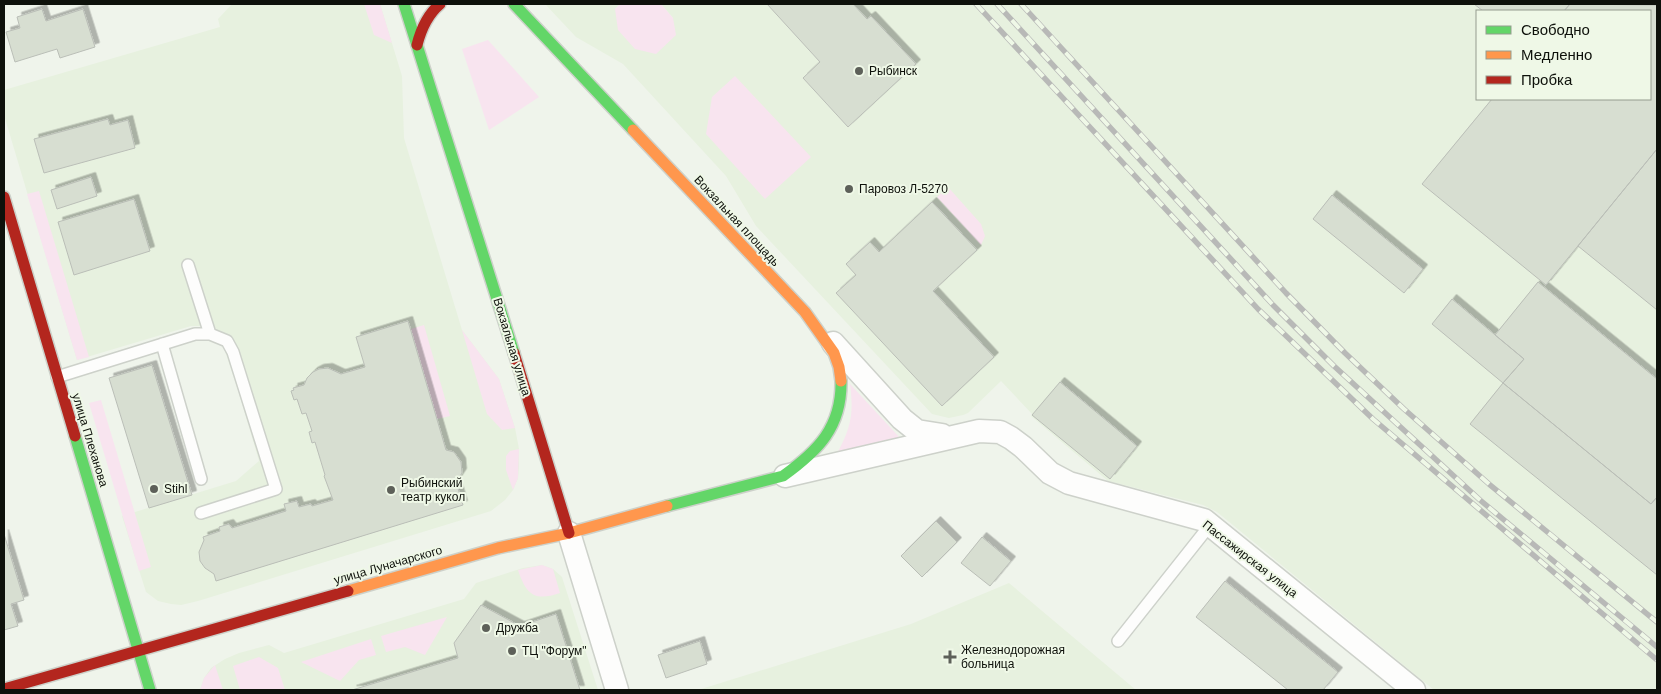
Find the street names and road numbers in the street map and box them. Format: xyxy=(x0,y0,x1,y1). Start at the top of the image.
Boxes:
street label: Вокзальная площадь xyxy=(691,173,783,269)
street label: Вокзальная улица xyxy=(490,296,534,398)
street label: улица Плеханова xyxy=(69,392,111,489)
street label: Пассажирская улица xyxy=(1200,518,1300,601)
street label: улица Луначарского xyxy=(332,543,444,587)

